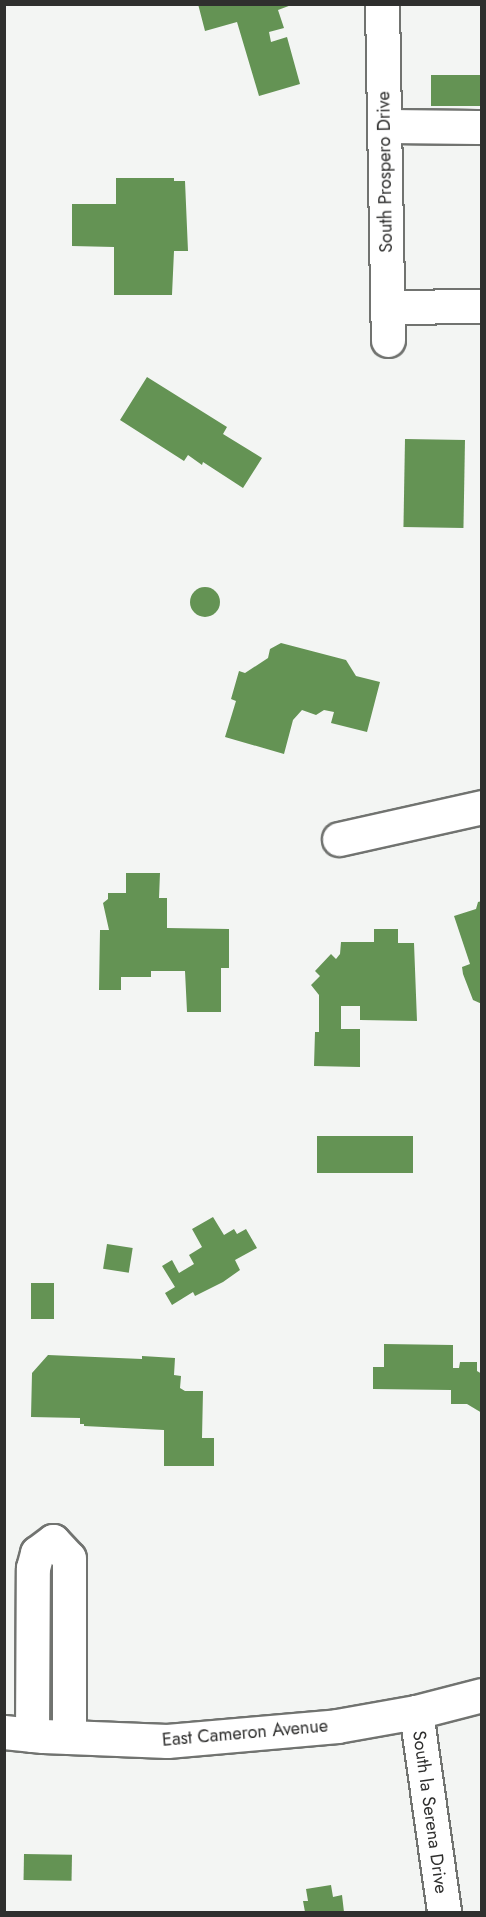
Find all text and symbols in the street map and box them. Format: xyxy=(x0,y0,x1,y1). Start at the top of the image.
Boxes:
street label: South Prospero Drive xyxy=(373,91,397,253)
street label: East Cameron Avenue xyxy=(161,1715,329,1751)
street label: South la Serena Drive xyxy=(408,1729,452,1895)

